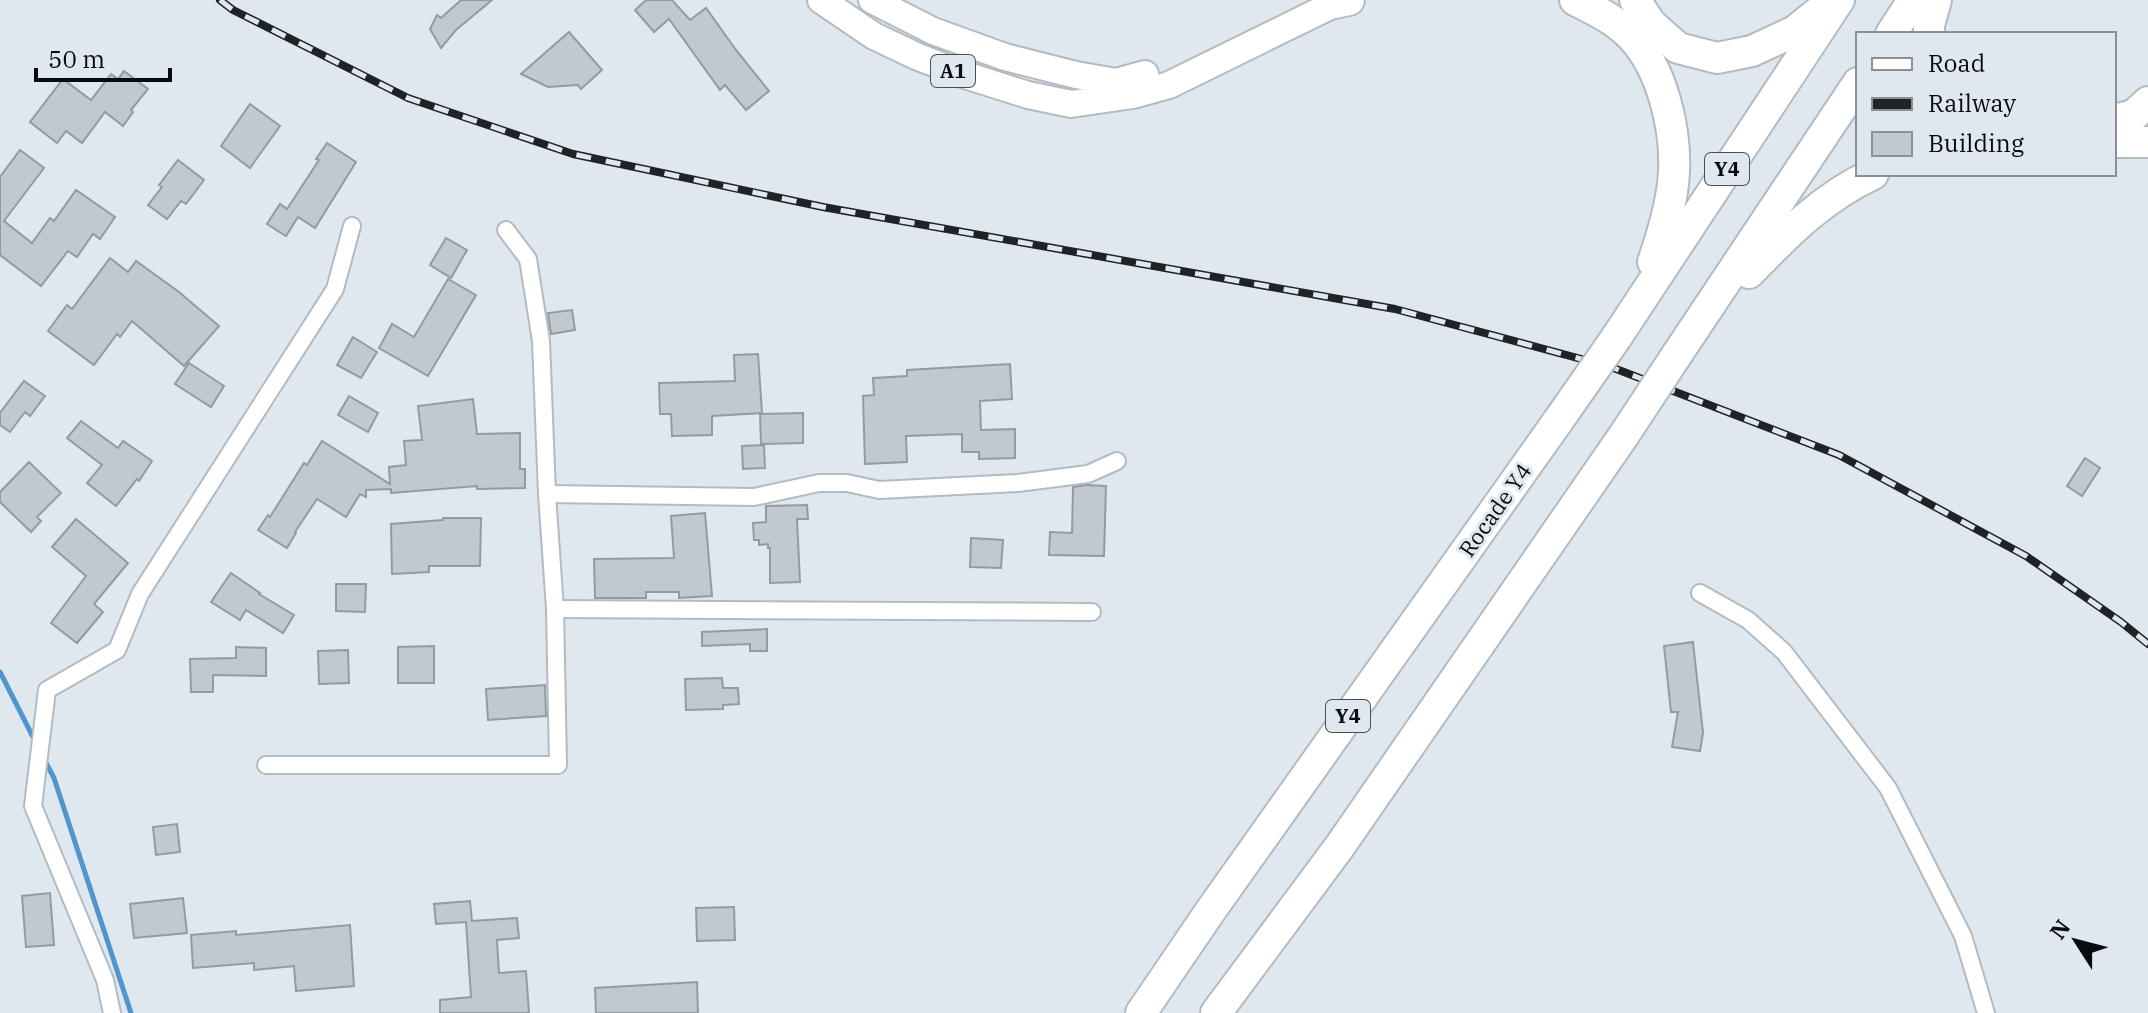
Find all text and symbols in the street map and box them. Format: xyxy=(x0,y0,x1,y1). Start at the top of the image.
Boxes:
scale bar xyxy=(36,32,170,82)
legend xyxy=(1856,32,2116,176)
text: 50 m xyxy=(48,43,105,75)
text: Road xyxy=(1928,47,1985,79)
road number: A1 xyxy=(931,55,975,87)
text: Railway xyxy=(1928,87,2016,119)
text: Building xyxy=(1928,127,2024,159)
road number: Y4 xyxy=(1705,153,1749,185)
street label: Rocade Y4 xyxy=(1452,457,1537,562)
road number: Y4 xyxy=(1326,700,1370,732)
north arrow xyxy=(2036,901,2116,981)
text: N xyxy=(2043,913,2076,945)

